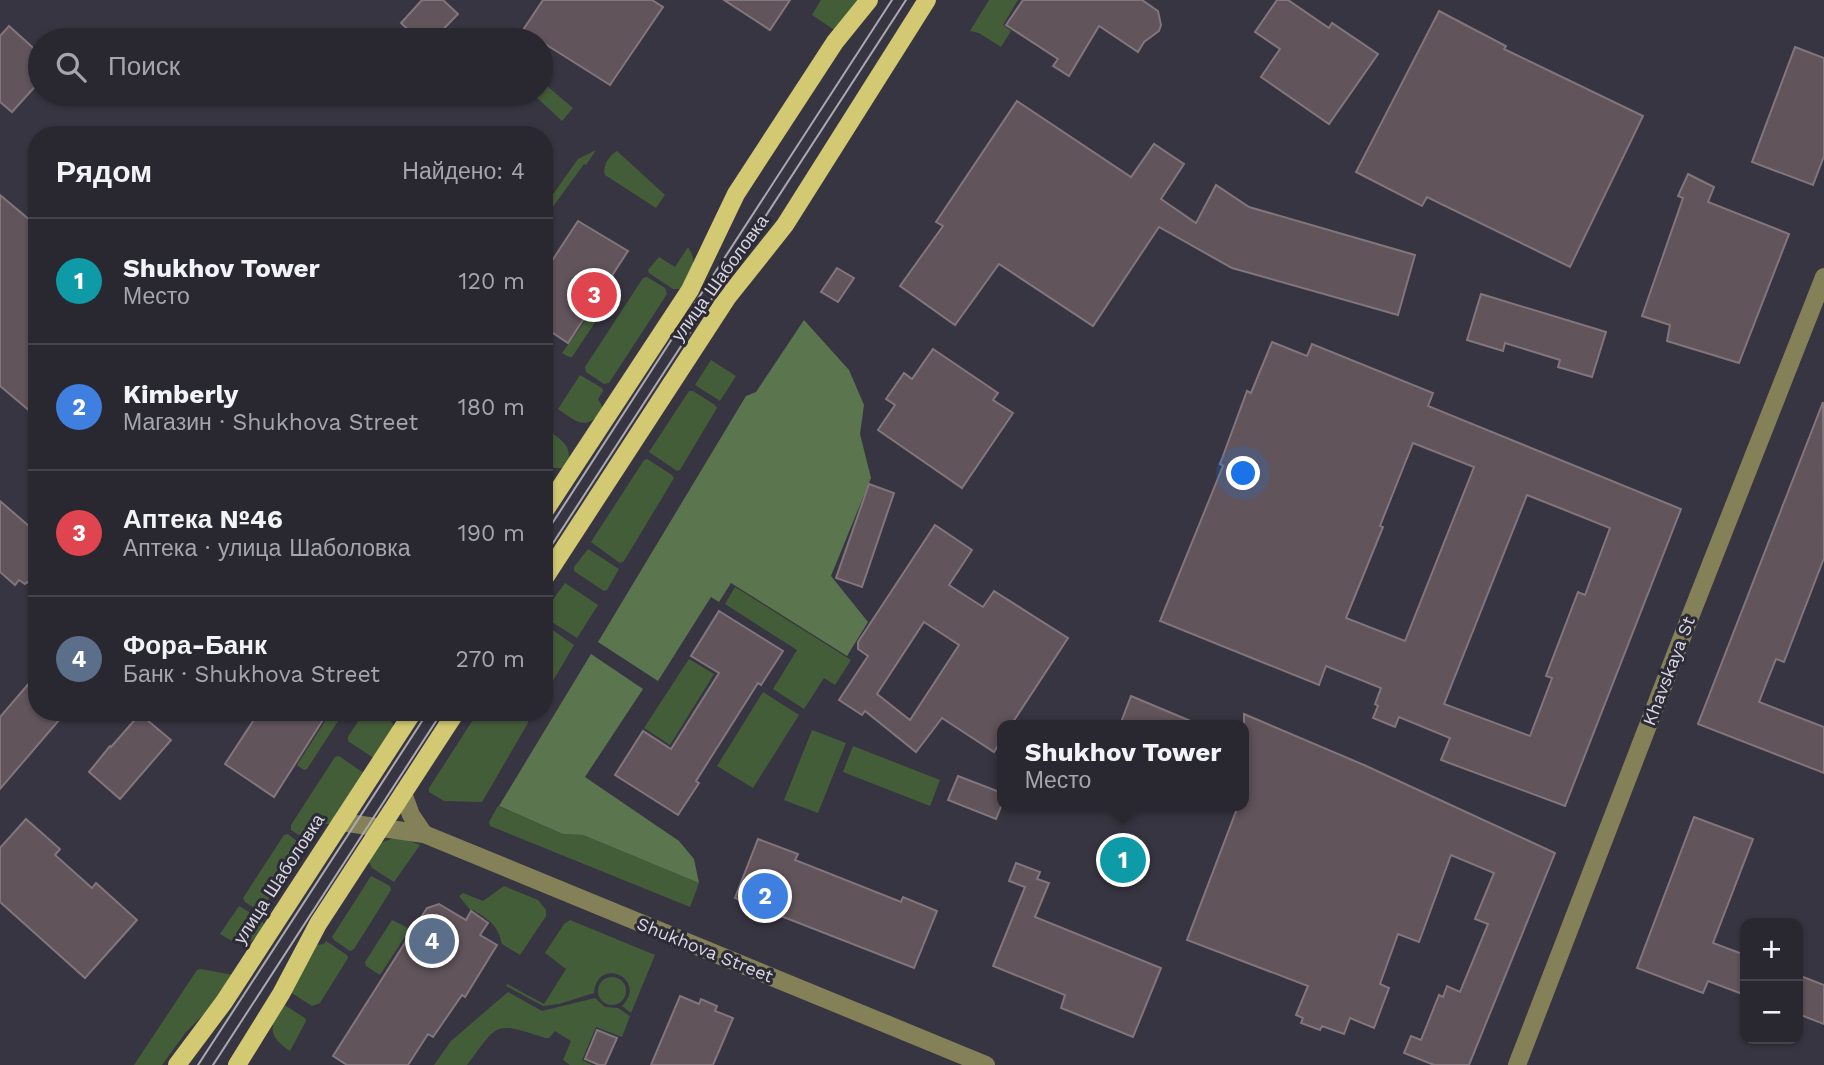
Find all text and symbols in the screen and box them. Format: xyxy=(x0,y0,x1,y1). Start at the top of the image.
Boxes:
search box xyxy=(28,28,553,105)
icon: search xyxy=(52,48,90,86)
text: Поиск xyxy=(108,51,180,81)
text: Рядом xyxy=(56,154,152,189)
text: Найдено: 4 xyxy=(402,158,525,185)
street label: улица Шаболовка xyxy=(667,210,773,345)
text: Shukhov Tower xyxy=(123,253,320,283)
text: 1 xyxy=(74,268,84,295)
text: 120 m xyxy=(459,268,525,295)
pin: 3 xyxy=(571,269,617,321)
text: Место xyxy=(123,283,190,310)
text: Kimberly xyxy=(123,379,238,409)
text: 2 xyxy=(72,394,86,421)
text: 180 m xyxy=(458,394,525,421)
text: Магазин · Shukhova Street xyxy=(123,409,418,436)
your location xyxy=(1226,456,1260,490)
text: Аптека №46 xyxy=(123,504,283,534)
text: 3 xyxy=(72,520,86,547)
text: 190 m xyxy=(458,520,525,547)
text: Аптека · улица Шаболовка xyxy=(123,535,411,562)
street label: Khavskaya St xyxy=(1638,613,1699,728)
text: Фора-Банк xyxy=(123,630,267,660)
text: 4 xyxy=(72,646,86,673)
text: 270 m xyxy=(456,646,525,673)
text: Банк · Shukhova Street xyxy=(123,661,380,688)
popup xyxy=(997,720,1249,811)
text: Shukhov Tower xyxy=(1025,737,1221,767)
text: Место xyxy=(1025,767,1091,794)
street label: улица Шаболовка xyxy=(229,809,329,948)
pin: 1 xyxy=(1100,834,1146,886)
pin: 2 xyxy=(742,870,788,922)
street label: Shukhova Street xyxy=(634,913,777,987)
pin: 4 xyxy=(409,915,455,967)
map controls xyxy=(1740,918,1803,1044)
button: + xyxy=(1740,918,1803,981)
button: − xyxy=(1740,981,1803,1044)

